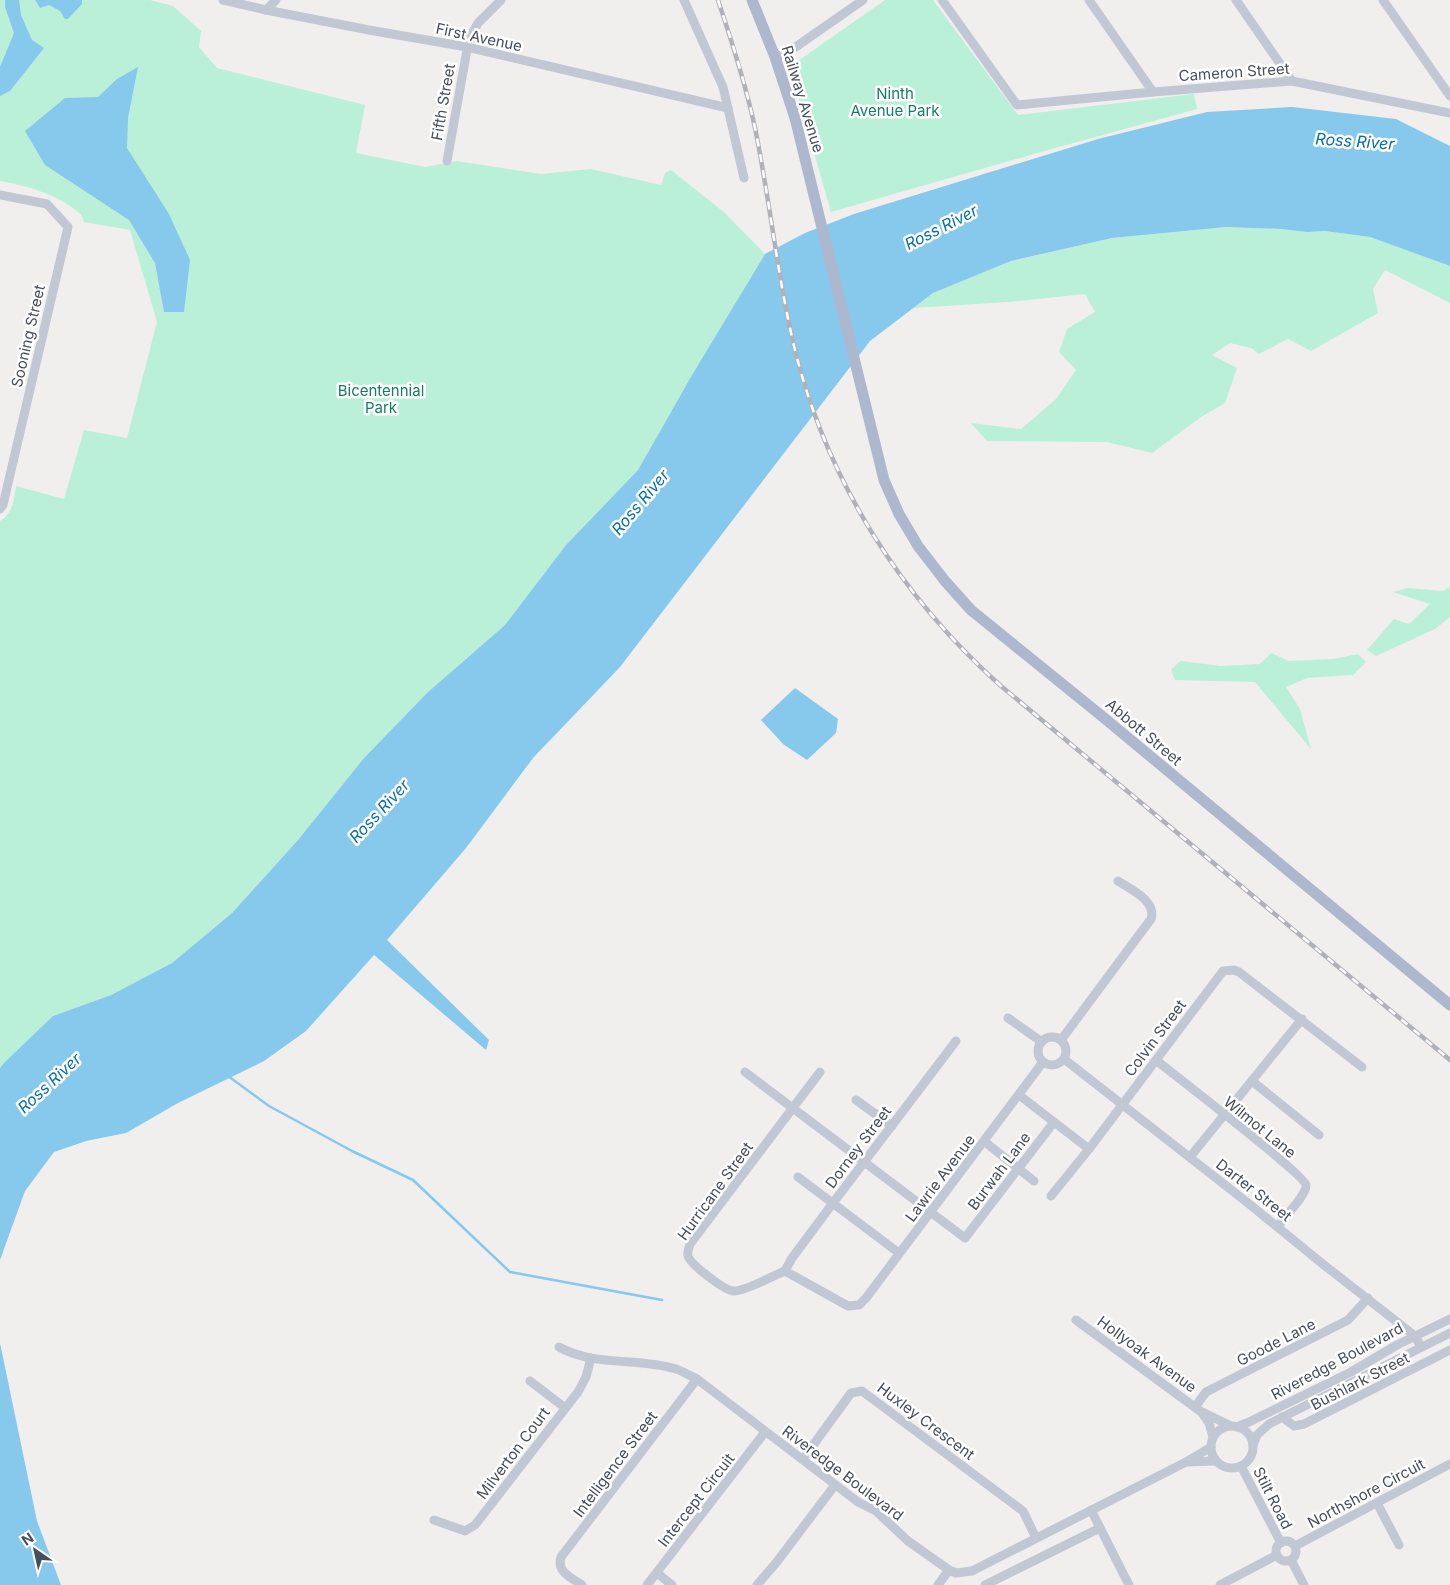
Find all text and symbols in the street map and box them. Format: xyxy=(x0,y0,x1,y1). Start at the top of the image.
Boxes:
street label: First Avenue xyxy=(434,19,524,55)
street label: Railway Avenue xyxy=(778,43,828,155)
street label: Cameron Street xyxy=(1178,59,1290,85)
street label: Fifth Street xyxy=(427,62,459,142)
park label: Ninth Avenue Park xyxy=(850,84,940,120)
water label: Ross River xyxy=(1315,128,1396,154)
water label: Ross River xyxy=(901,200,982,254)
street label: Sooning Street xyxy=(7,283,49,389)
park label: Bicentennial Park xyxy=(338,381,424,417)
water label: Ross River xyxy=(607,465,674,539)
street label: Abbott Street xyxy=(1102,695,1186,769)
water label: Ross River xyxy=(345,775,414,847)
street label: Colvin Street xyxy=(1120,996,1190,1080)
water label: Ross River xyxy=(13,1048,85,1117)
street label: Wilmot Lane xyxy=(1220,1092,1300,1162)
street label: Dorney Street xyxy=(821,1102,895,1192)
street label: Burwah Lane xyxy=(963,1128,1035,1214)
street label: Lawrie Avenue xyxy=(901,1131,979,1225)
street label: Hurricane Street xyxy=(673,1138,757,1244)
street label: Darter Street xyxy=(1212,1155,1296,1226)
street label: Hollyoak Avenue xyxy=(1094,1312,1200,1396)
street label: Goode Lane xyxy=(1233,1314,1319,1370)
street label: Riveredge Boulevard xyxy=(1268,1318,1406,1404)
street label: Bushlark Street xyxy=(1307,1348,1413,1414)
street label: Huxley Crescent xyxy=(874,1378,979,1464)
street label: Milverton Court xyxy=(472,1403,554,1503)
street label: Intelligence Street xyxy=(569,1407,661,1521)
street label: Riveredge Boulevard xyxy=(779,1421,907,1525)
street label: Intercept Circuit xyxy=(654,1449,738,1551)
street label: Northshore Circuit xyxy=(1304,1454,1428,1532)
street label: Stilt Road xyxy=(1249,1464,1297,1532)
north arrow xyxy=(10,1525,60,1575)
text: N xyxy=(18,1529,37,1549)

